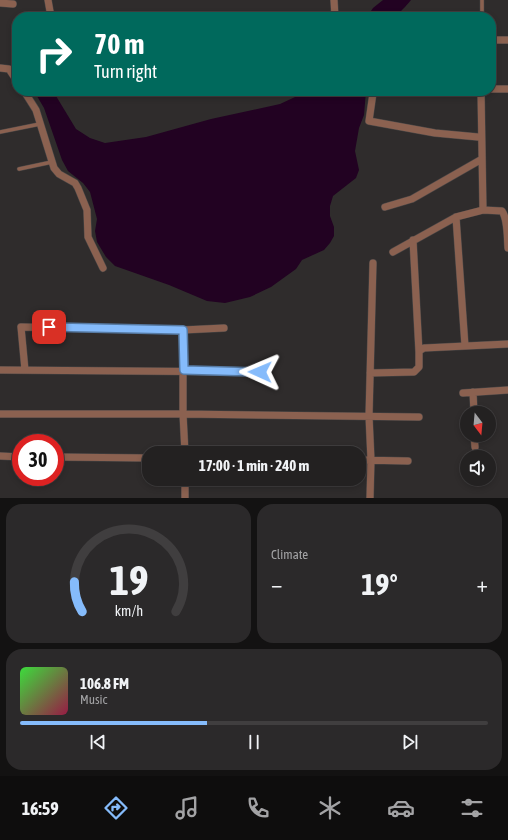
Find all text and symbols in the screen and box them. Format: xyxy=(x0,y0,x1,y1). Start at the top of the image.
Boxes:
icon: right xyxy=(28,28,80,80)
text: 70 m xyxy=(94,28,144,60)
text: Turn right xyxy=(94,61,157,82)
pin xyxy=(32,310,66,344)
icon: arrive xyxy=(38,316,60,338)
position arrow xyxy=(239,351,281,393)
north arrow xyxy=(460,406,496,442)
map controls xyxy=(460,406,496,486)
speed limit sign: 30 xyxy=(12,434,64,486)
button: sound xyxy=(460,450,496,486)
text: 17:00 · 1 min · 240 m xyxy=(199,457,309,474)
text: Climate xyxy=(271,547,308,562)
text: 19 xyxy=(109,555,148,603)
text: 19° xyxy=(361,567,398,601)
text: − xyxy=(271,571,282,597)
text: + xyxy=(477,571,488,597)
text: km/h xyxy=(114,602,143,618)
text: 106.8 FM xyxy=(80,675,129,692)
text: Music xyxy=(80,692,107,707)
icon: previous xyxy=(87,731,109,753)
icon: pause xyxy=(243,731,265,753)
icon: next xyxy=(399,731,421,753)
icon: directions xyxy=(102,794,130,822)
icon: music xyxy=(173,794,201,822)
icon: phone xyxy=(244,794,272,822)
icon: climate xyxy=(316,794,344,822)
icon: car xyxy=(387,794,415,822)
icon: filters xyxy=(458,794,486,822)
text: 16:59 xyxy=(22,798,59,819)

